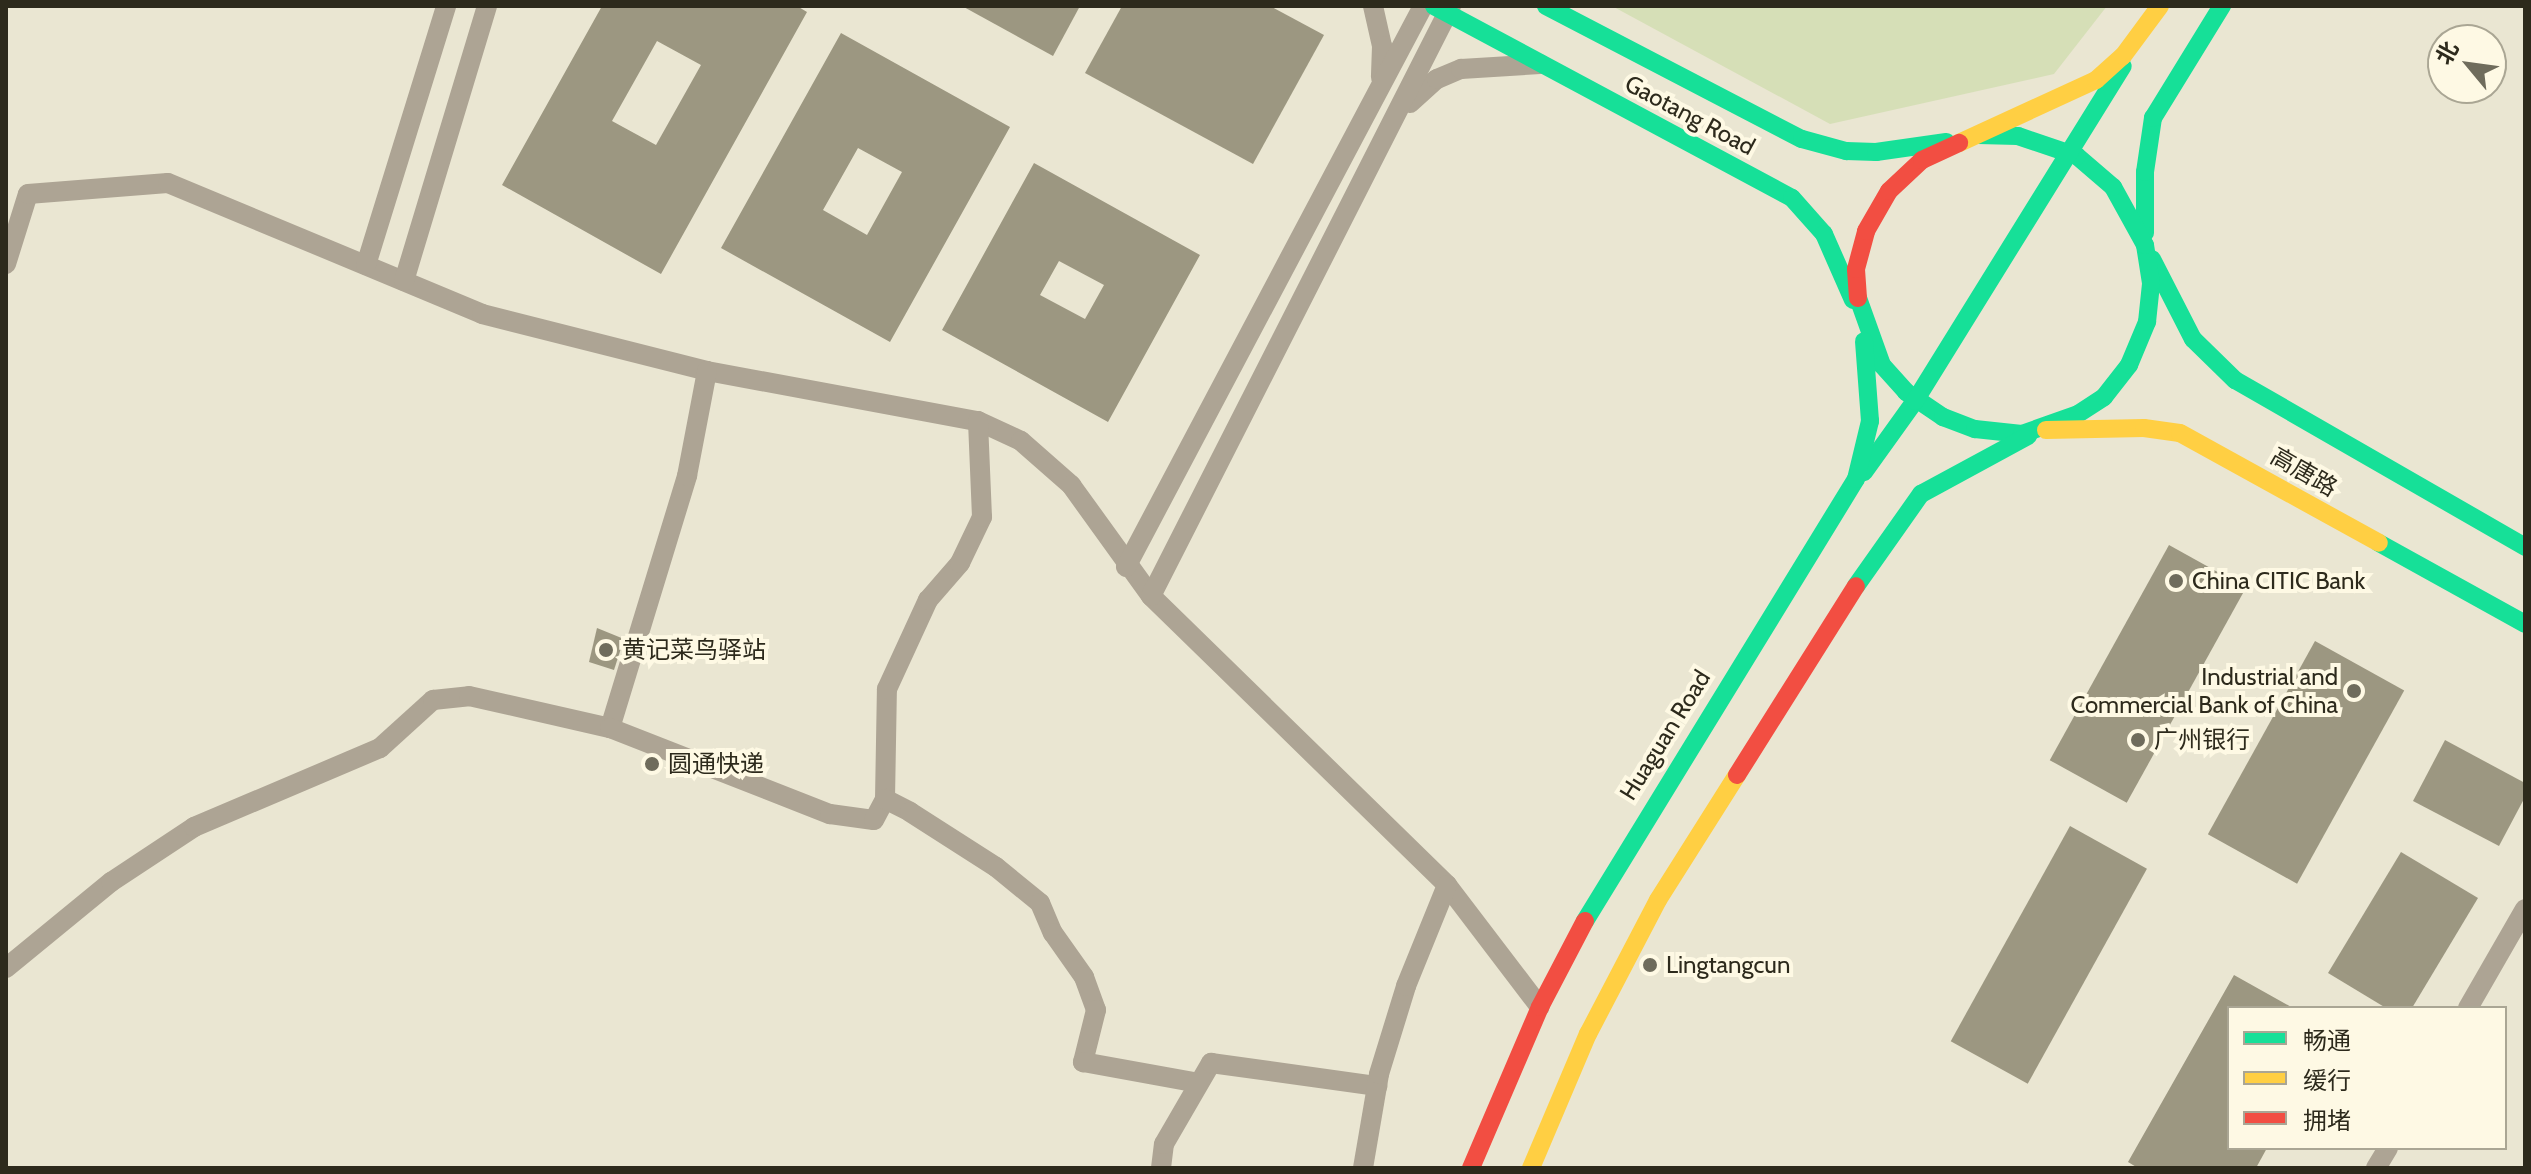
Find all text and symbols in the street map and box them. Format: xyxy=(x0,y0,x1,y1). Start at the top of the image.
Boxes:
north arrow xyxy=(2427,24,2507,104)
text: 北 xyxy=(2430,37,2464,69)
street label: Gaotang Road xyxy=(1620,69,1760,161)
street label: 高唐路 xyxy=(2266,442,2342,502)
place label: China CITIC Bank xyxy=(2192,567,2365,595)
marker: China CITIC Bank xyxy=(2167,572,2185,590)
place label: 黄记菜鸟驿站 xyxy=(622,636,766,664)
marker: 黄记菜鸟驿站 xyxy=(597,641,615,659)
place label: Industrial and Commercial Bank of China xyxy=(2070,663,2338,719)
street label: Huaguan Road xyxy=(1614,665,1716,805)
marker: Industrial and Commercial Bank of China xyxy=(2345,682,2363,700)
place label: 广州银行 xyxy=(2154,726,2250,754)
marker: 广州银行 xyxy=(2129,731,2147,749)
place label: 圆通快递 xyxy=(668,750,764,778)
marker: 圆通快递 xyxy=(643,755,661,773)
place label: Lingtangcun xyxy=(1666,951,1790,979)
marker: Lingtangcun xyxy=(1641,956,1659,974)
legend xyxy=(2227,1006,2507,1150)
text: 畅通 xyxy=(2303,1026,2351,1055)
text: 缓行 xyxy=(2303,1066,2351,1095)
text: 拥堵 xyxy=(2303,1106,2351,1135)

